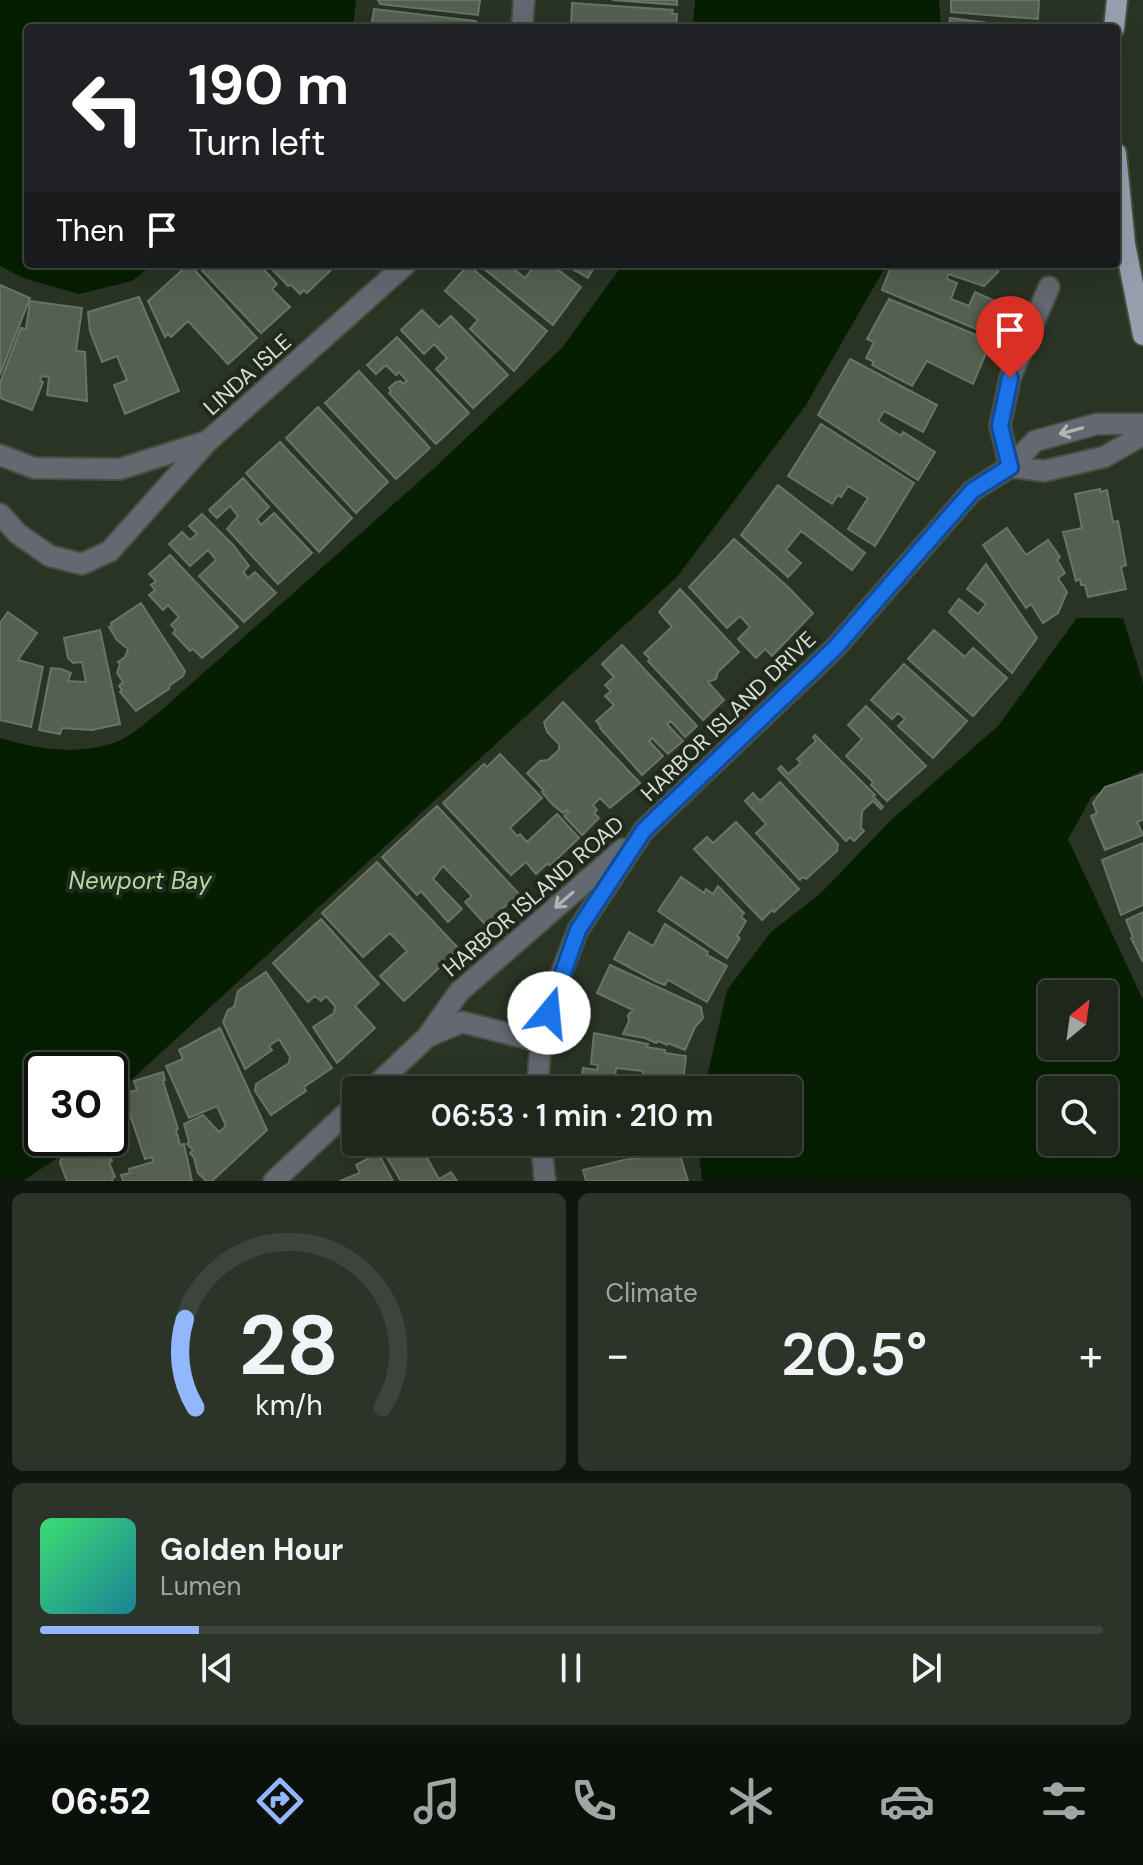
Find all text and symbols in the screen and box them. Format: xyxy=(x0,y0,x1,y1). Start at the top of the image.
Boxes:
text: 190 m xyxy=(188,48,349,121)
icon: left xyxy=(56,56,160,160)
text: Turn left xyxy=(188,119,325,166)
icon: arrive xyxy=(140,208,184,252)
text: Then xyxy=(56,211,124,250)
pin xyxy=(976,296,1044,378)
icon: arrive xyxy=(988,308,1032,352)
street label: LINDA ISLE xyxy=(197,327,297,421)
one-way arrow xyxy=(1058,425,1084,440)
street label: HARBOR ISLAND DRIVE xyxy=(635,625,822,808)
street label: HARBOR ISLAND ROAD xyxy=(437,810,630,983)
water label: Newport Bay xyxy=(68,865,212,896)
one-way arrow xyxy=(555,891,575,909)
position arrow xyxy=(507,971,591,1055)
north arrow xyxy=(1038,980,1118,1060)
map controls xyxy=(1038,980,1118,1156)
speed limit sign: 30 xyxy=(24,1052,128,1156)
button: search xyxy=(1038,1076,1118,1156)
text: 06:53 · 1 min · 210 m xyxy=(431,1096,713,1135)
text: Climate xyxy=(606,1276,698,1310)
text: 28 xyxy=(239,1291,339,1400)
text: 20.5° xyxy=(781,1315,927,1394)
text: − xyxy=(606,1326,630,1384)
text: + xyxy=(1079,1326,1103,1384)
text: km/h xyxy=(255,1387,323,1424)
text: Golden Hour xyxy=(160,1530,343,1569)
text: Lumen xyxy=(160,1569,241,1603)
icon: previous xyxy=(195,1646,239,1690)
icon: pause xyxy=(549,1646,593,1690)
icon: next xyxy=(904,1646,948,1690)
icon: directions xyxy=(252,1773,308,1829)
icon: music xyxy=(409,1773,465,1829)
icon: phone xyxy=(566,1773,622,1829)
icon: climate xyxy=(723,1773,779,1829)
icon: car xyxy=(879,1773,935,1829)
icon: filters xyxy=(1036,1773,1092,1829)
text: 06:52 xyxy=(50,1778,151,1825)

